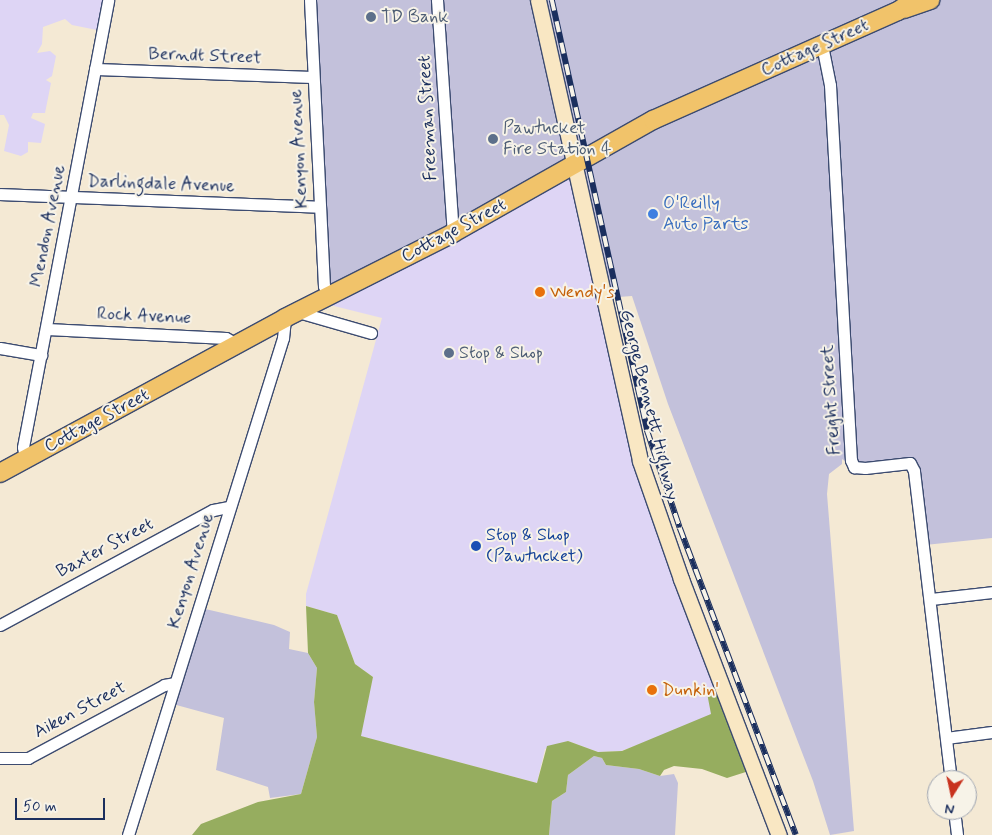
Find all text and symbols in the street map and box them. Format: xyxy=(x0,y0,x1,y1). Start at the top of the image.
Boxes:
place label: TD Bank xyxy=(381,6,448,28)
marker: TD Bank xyxy=(365,11,377,23)
street label: Cottage Street xyxy=(756,14,874,82)
street label: Berndt Street xyxy=(148,43,262,69)
street label: Freeman Street xyxy=(414,53,442,183)
street label: Kenyon Avenue xyxy=(285,90,313,208)
place label: Pawtucket Fire Station 4 xyxy=(503,118,606,160)
marker: Pawtucket Fire Station 4 xyxy=(487,133,499,145)
street label: Mendon Avenue xyxy=(26,164,70,288)
street label: Darlingdale Avenue xyxy=(86,171,236,197)
place label: O'Reilly Auto Parts xyxy=(663,193,745,235)
street label: Cottage Street xyxy=(396,194,512,268)
marker: O'Reilly Auto Parts xyxy=(647,208,659,220)
place label: Wendy's xyxy=(550,281,614,303)
marker: Wendy's xyxy=(534,286,546,298)
street label: Rock Avenue xyxy=(95,303,193,329)
street label: George Bennett Highway xyxy=(615,307,683,503)
place label: Stop & Shop xyxy=(459,342,543,364)
street label: Freight Street xyxy=(816,344,846,456)
marker: Stop & Shop xyxy=(443,347,455,359)
street label: Cottage Street xyxy=(39,384,155,458)
street label: Kenyon Avenue xyxy=(164,512,218,630)
street label: Baxter Street xyxy=(51,513,159,583)
place label: Stop & Shop (Pawtucket) xyxy=(486,525,583,568)
marker: Stop & Shop (Pawtucket) xyxy=(470,540,482,552)
street label: Aiken Street xyxy=(31,677,129,743)
place label: Dunkin' xyxy=(662,679,719,701)
marker: Dunkin' xyxy=(646,684,658,696)
north arrow xyxy=(927,770,977,820)
scale bar xyxy=(18,788,108,820)
text: 50 m xyxy=(23,797,57,817)
text: N xyxy=(943,799,956,818)

